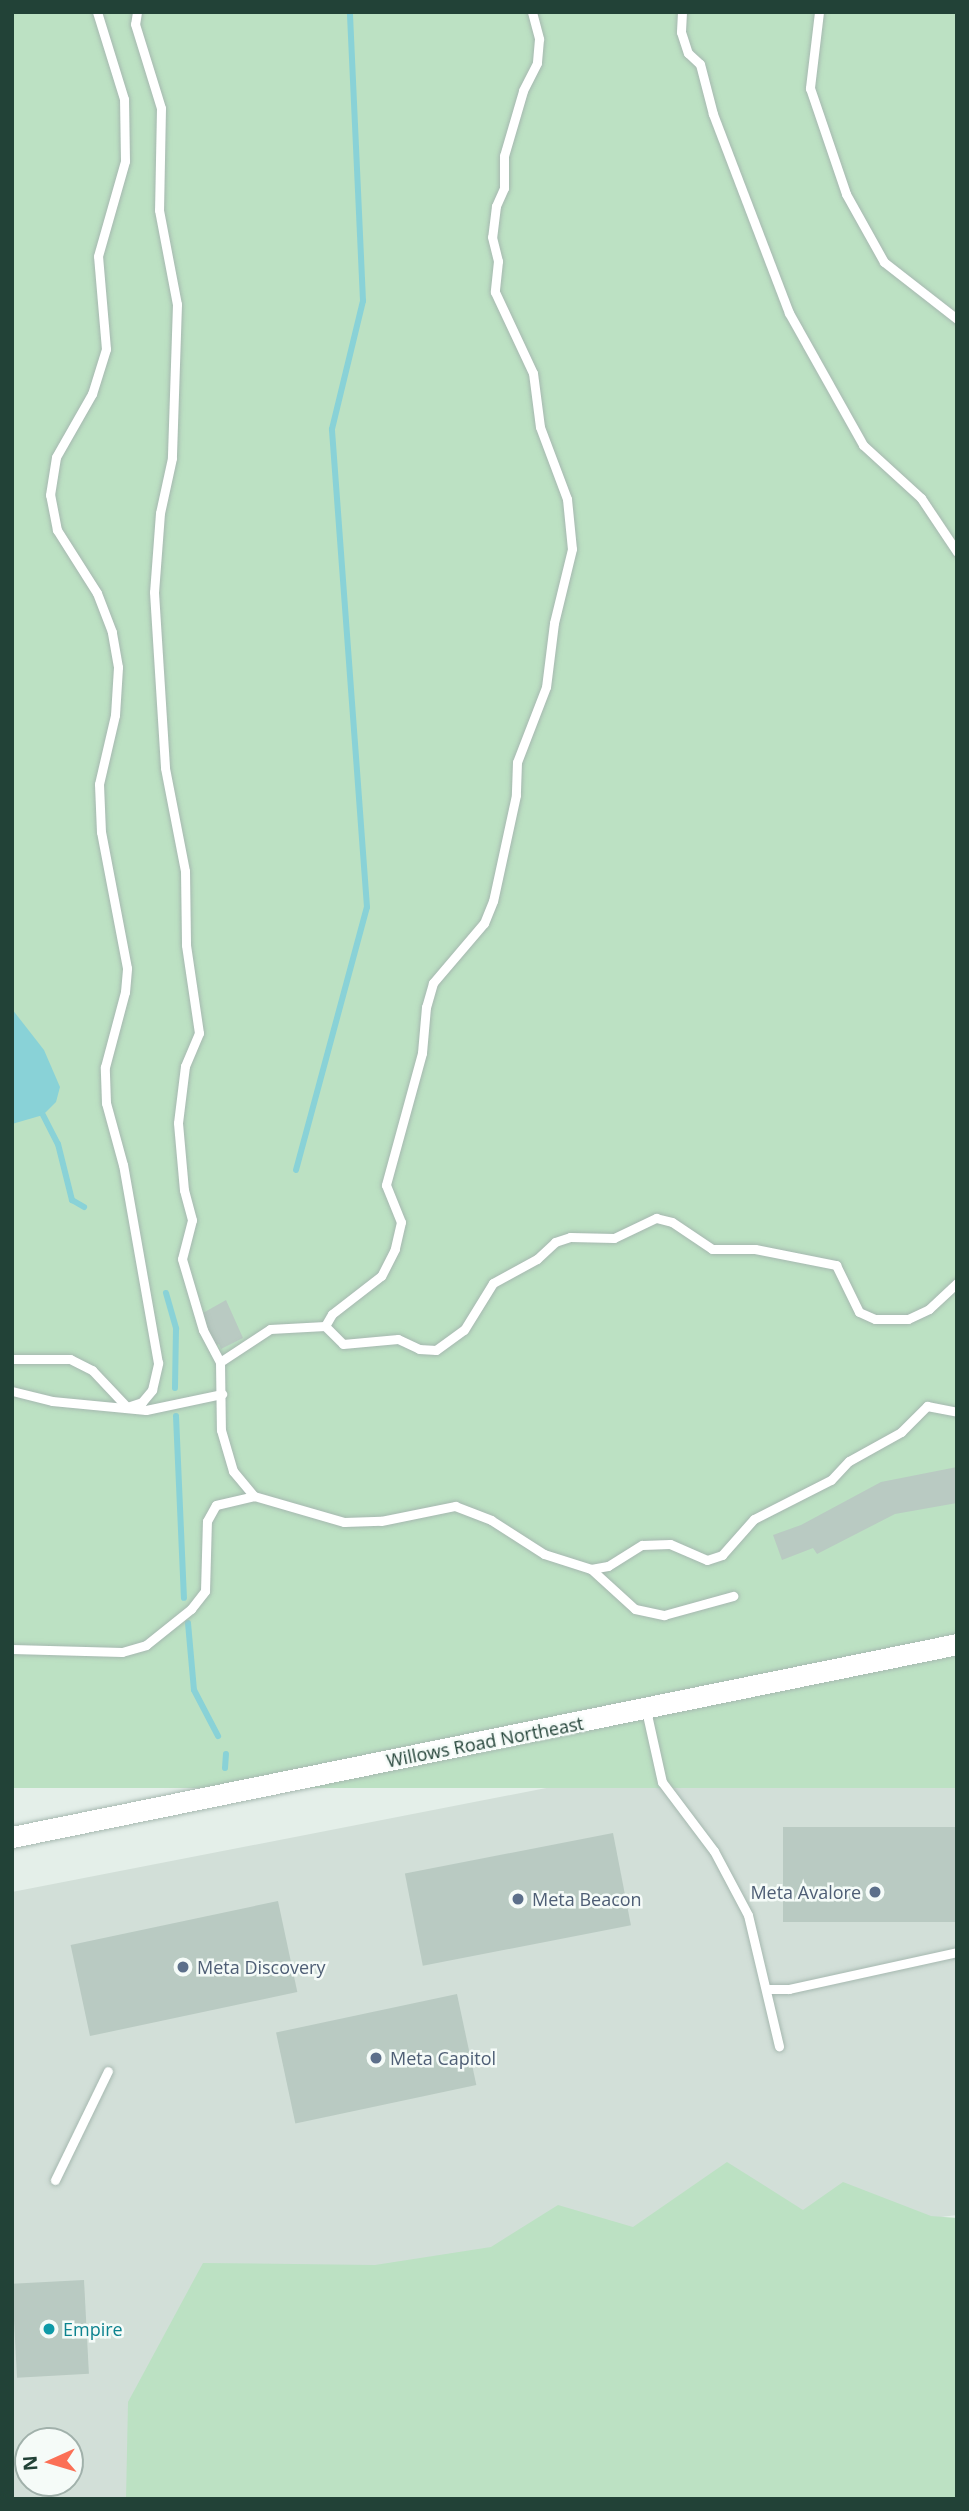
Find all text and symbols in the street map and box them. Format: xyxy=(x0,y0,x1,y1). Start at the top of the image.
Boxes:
street label: Willows Road Northeast xyxy=(385,1712,585,1772)
place label: Meta Avalore xyxy=(750,1881,861,1903)
marker: Meta Avalore xyxy=(867,1884,883,1900)
place label: Meta Beacon xyxy=(532,1888,642,1910)
marker: Meta Beacon xyxy=(510,1891,526,1907)
place label: Meta Discovery xyxy=(197,1956,325,1978)
marker: Meta Discovery xyxy=(175,1959,191,1975)
place label: Meta Capitol xyxy=(390,2047,496,2069)
marker: Meta Capitol xyxy=(368,2050,384,2066)
place label: Empire xyxy=(63,2318,123,2340)
marker: Empire xyxy=(41,2321,57,2337)
north arrow xyxy=(14,2427,84,2497)
text: N xyxy=(17,2455,44,2472)

